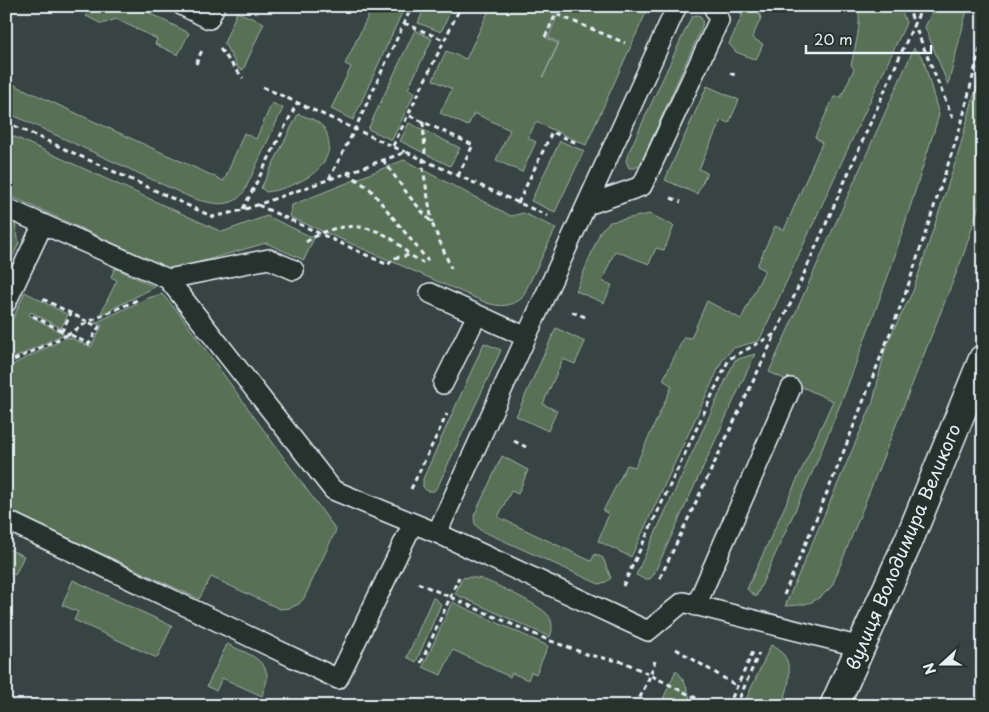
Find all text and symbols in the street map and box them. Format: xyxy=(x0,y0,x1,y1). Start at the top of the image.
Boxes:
scale bar xyxy=(806,22,932,54)
text: 20 m xyxy=(814,27,853,50)
street label: вулиця Володимира Великого xyxy=(838,419,967,674)
north arrow xyxy=(916,640,966,690)
text: N xyxy=(918,660,941,678)

